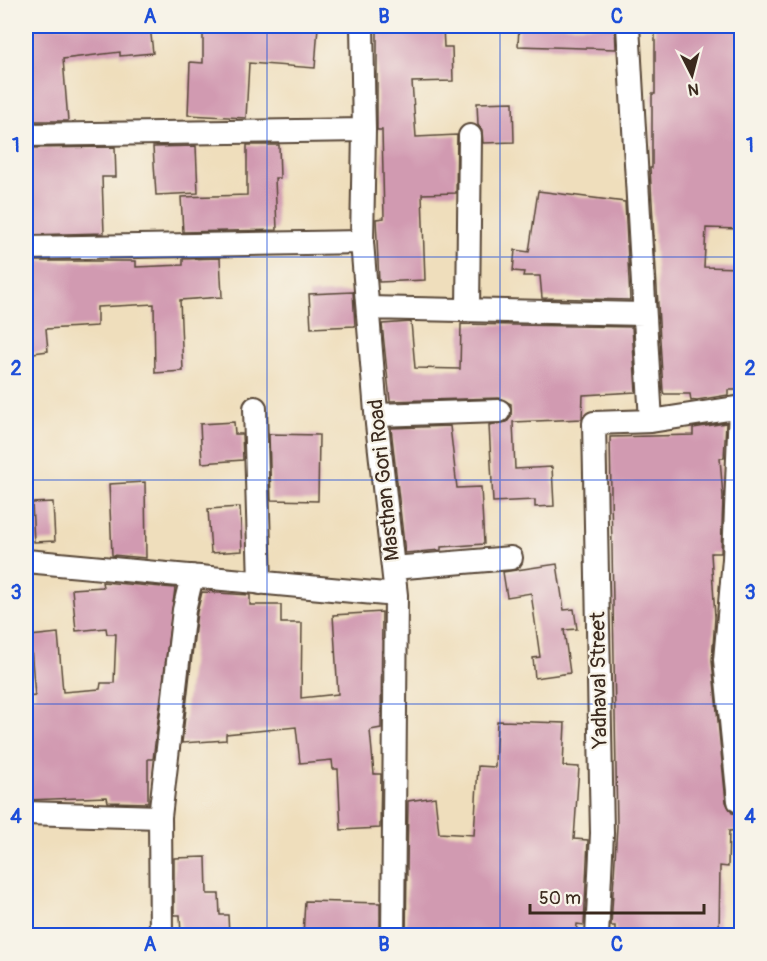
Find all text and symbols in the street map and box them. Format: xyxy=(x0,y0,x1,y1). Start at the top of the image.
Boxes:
text: A xyxy=(144,4,157,29)
text: B xyxy=(378,4,390,29)
text: C xyxy=(611,4,623,29)
north arrow xyxy=(662,45,722,105)
text: N xyxy=(687,78,700,99)
text: 1 xyxy=(12,133,20,158)
text: 1 xyxy=(746,133,754,158)
text: 2 xyxy=(10,356,22,381)
text: 2 xyxy=(744,356,756,381)
street label: Masthan Gori Road xyxy=(362,398,406,562)
text: 3 xyxy=(10,580,22,605)
text: 3 xyxy=(744,580,756,605)
street label: Yadhaval Street xyxy=(584,611,614,750)
text: 4 xyxy=(10,804,22,829)
text: 4 xyxy=(744,804,756,829)
scale bar xyxy=(530,877,704,915)
text: 50 m xyxy=(539,887,581,910)
text: A xyxy=(144,932,157,957)
text: B xyxy=(378,932,390,957)
text: C xyxy=(611,932,623,957)

